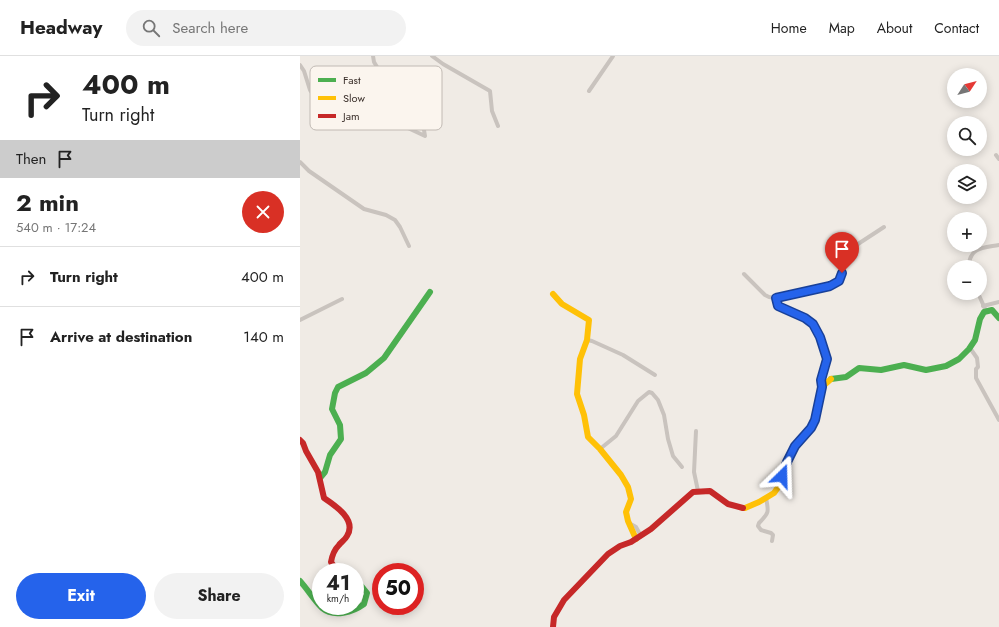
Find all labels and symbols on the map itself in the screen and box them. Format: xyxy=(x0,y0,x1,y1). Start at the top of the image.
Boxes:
legend xyxy=(310,66,442,130)
north arrow xyxy=(947,68,987,108)
text: Fast xyxy=(343,72,361,88)
text: Slow xyxy=(343,90,365,106)
text: Jam xyxy=(341,108,360,124)
pin xyxy=(825,232,859,273)
position arrow xyxy=(761,455,803,497)
speed limit sign: 50 xyxy=(372,563,424,615)

